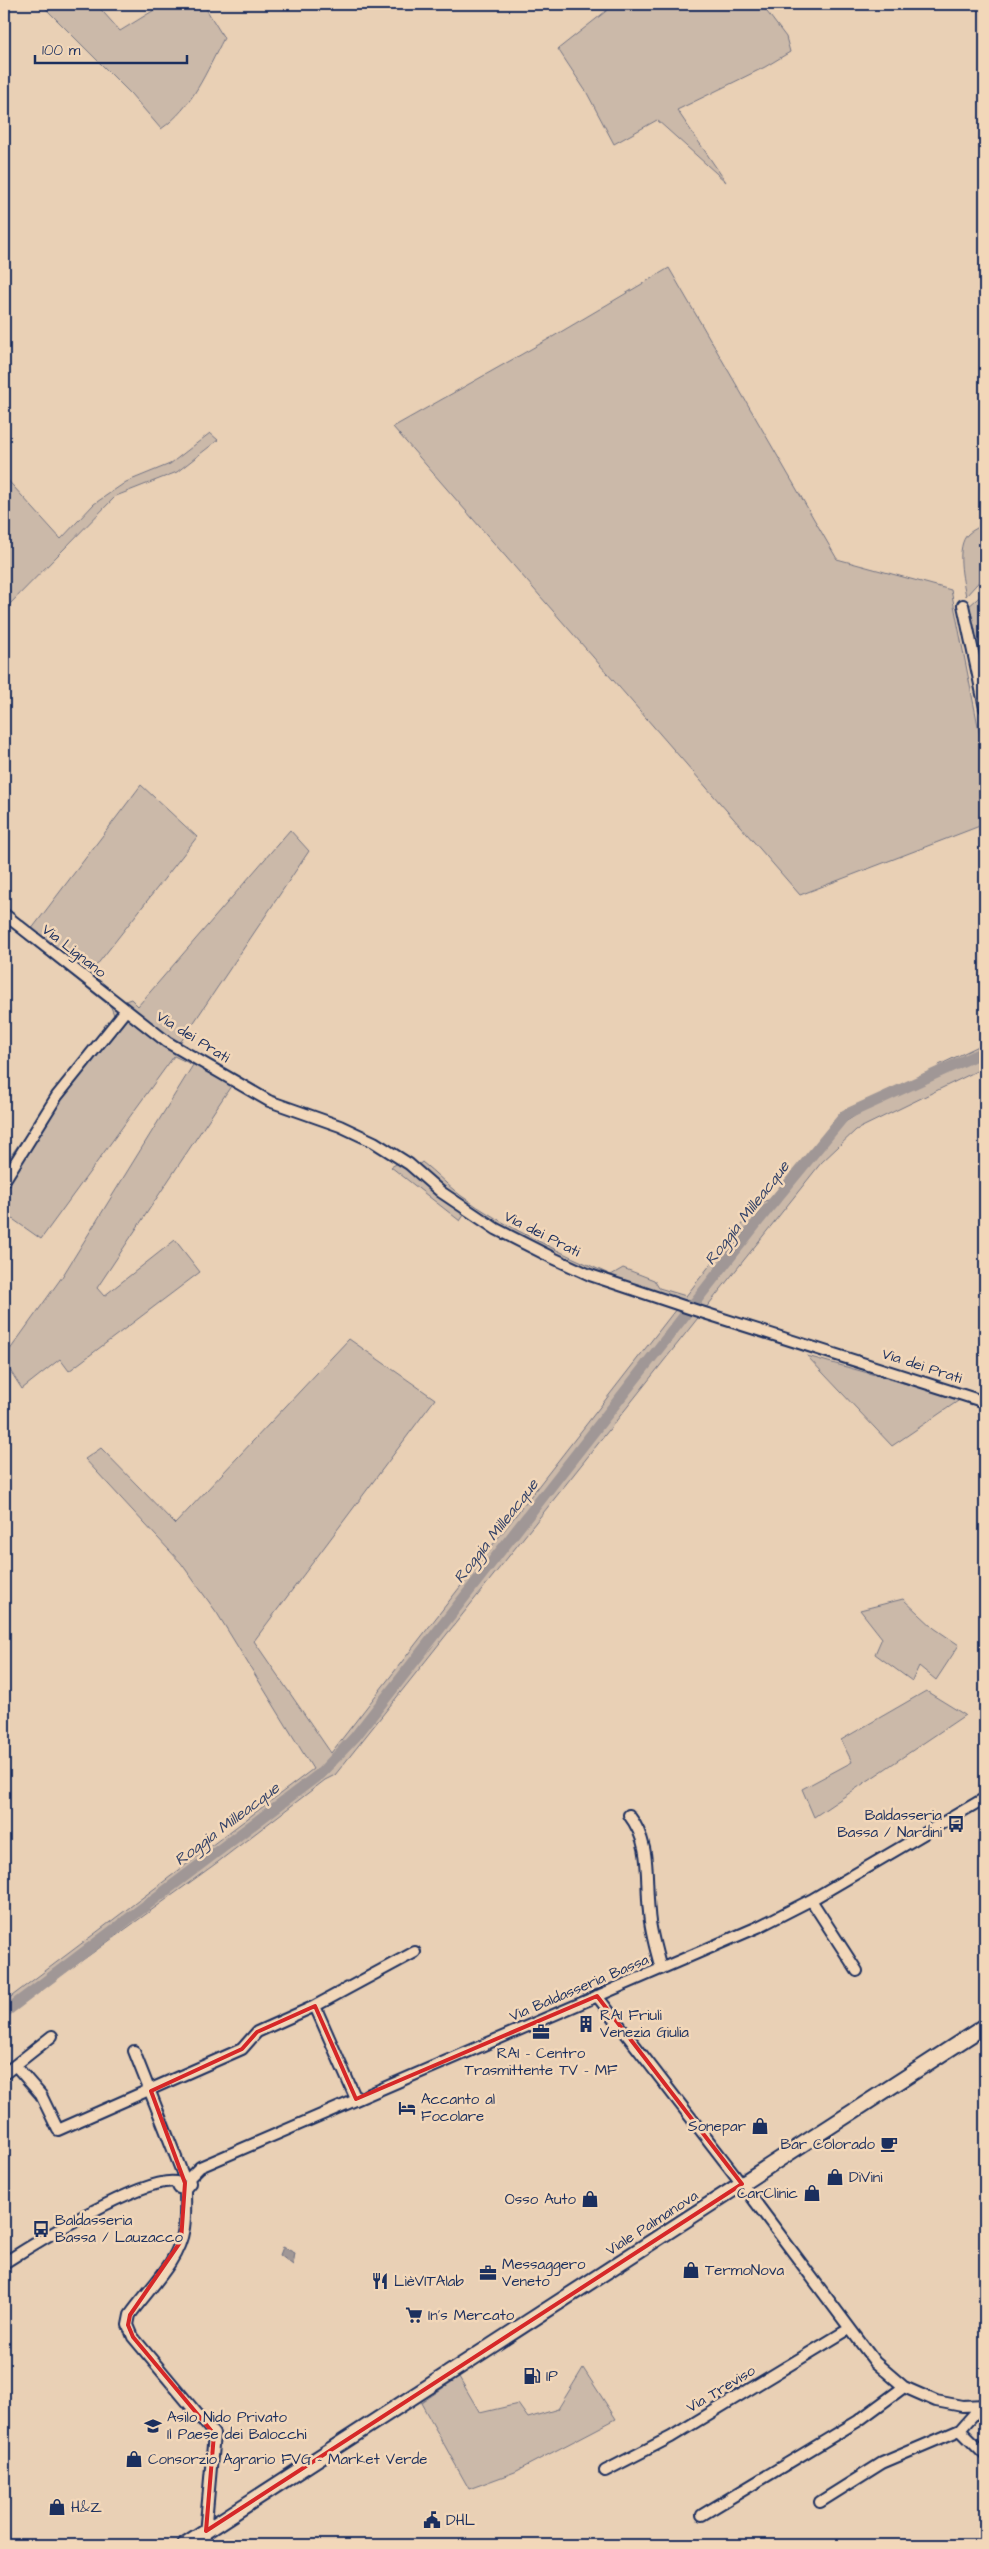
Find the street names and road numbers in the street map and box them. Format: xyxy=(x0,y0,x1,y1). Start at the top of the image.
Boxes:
street label: Via Lignano xyxy=(37,919,111,984)
street label: Via dei Prati xyxy=(152,1006,234,1068)
street label: Via dei Prati xyxy=(500,1206,584,1263)
street label: Via dei Prati xyxy=(879,1343,966,1389)
street label: Via Baldasseria Bassa xyxy=(506,1949,652,2027)
street label: Viale Palmanova xyxy=(602,2185,702,2261)
street label: Via Treviso xyxy=(683,2360,760,2418)

